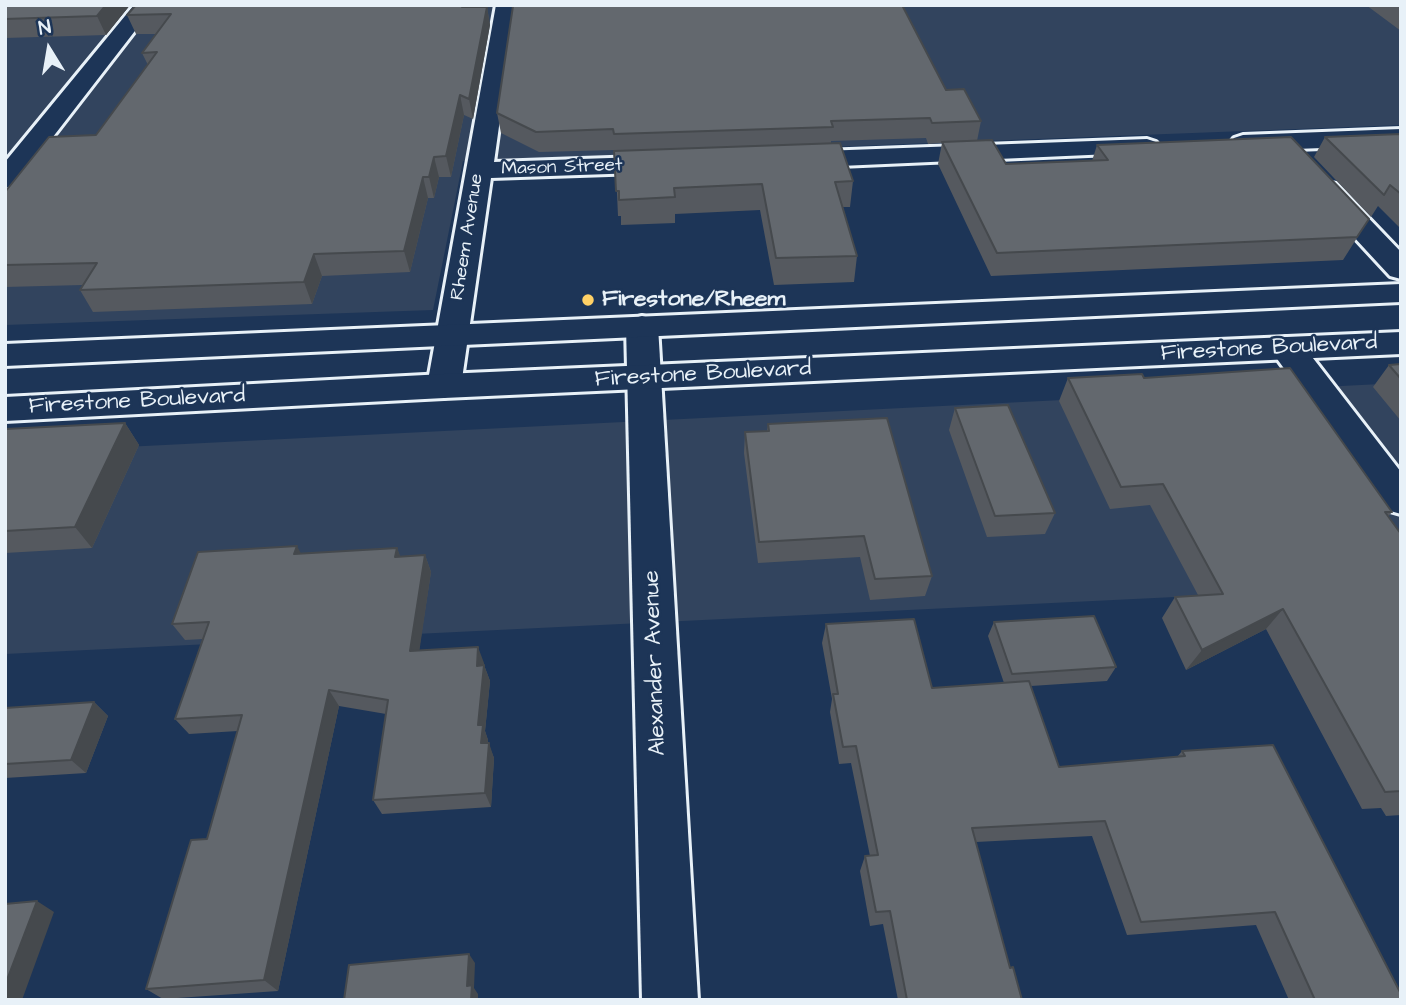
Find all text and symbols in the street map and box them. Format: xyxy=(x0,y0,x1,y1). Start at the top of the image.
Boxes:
north arrow xyxy=(14,14,84,84)
text: N xyxy=(36,14,53,42)
street label: Mason Street xyxy=(501,154,623,182)
street label: Rheem Avenue xyxy=(447,172,489,302)
place label: Firestone/Rheem xyxy=(602,286,785,314)
marker: Firestone/Rheem xyxy=(580,292,596,308)
street label: Firestone Boulevard xyxy=(1160,330,1378,368)
street label: Firestone Boulevard xyxy=(594,356,812,394)
street label: Firestone Boulevard xyxy=(28,383,246,421)
street label: Alexander Avenue xyxy=(639,570,673,756)

